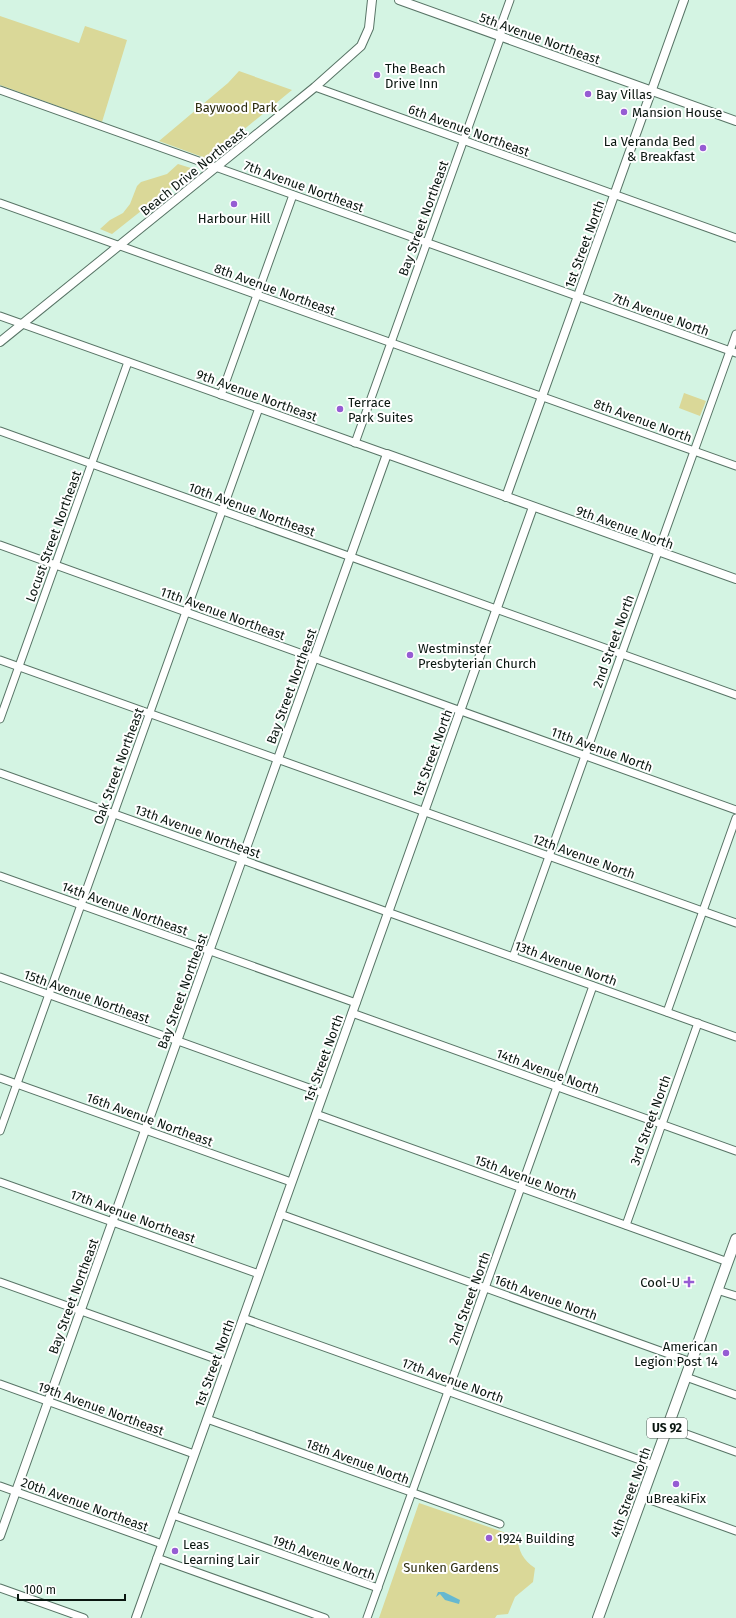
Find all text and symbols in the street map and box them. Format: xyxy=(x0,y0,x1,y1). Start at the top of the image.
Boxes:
street label: 5th Avenue Northeast xyxy=(477,10,602,67)
place label: The Beach Drive Inn xyxy=(385,61,446,91)
marker: The Beach Drive Inn xyxy=(372,70,382,80)
place label: Bay Villas xyxy=(596,87,652,102)
marker: Bay Villas xyxy=(583,89,593,99)
park label: Baywood Park xyxy=(195,100,278,115)
street label: 6th Avenue Northeast xyxy=(406,102,532,159)
place label: Mansion House xyxy=(632,105,722,120)
marker: Mansion House xyxy=(619,107,629,117)
street label: Beach Drive Northeast xyxy=(137,124,249,219)
place label: La Veranda Bed & Breakfast xyxy=(604,134,695,164)
marker: La Veranda Bed & Breakfast xyxy=(698,143,708,153)
street label: 7th Avenue Northeast xyxy=(242,158,366,215)
street label: Bay Street Northeast xyxy=(396,158,451,278)
street label: 1st Street North xyxy=(562,198,607,290)
marker: Harbour Hill xyxy=(229,199,239,209)
place label: Harbour Hill xyxy=(198,211,270,226)
street label: 8th Avenue Northeast xyxy=(212,261,338,319)
street label: 7th Avenue North xyxy=(610,290,711,339)
street label: 9th Avenue Northeast xyxy=(194,367,320,424)
place label: Terrace Park Suites xyxy=(348,395,413,425)
street label: 8th Avenue North xyxy=(592,396,694,445)
marker: Terrace Park Suites xyxy=(335,404,345,414)
street label: Locust Street Northeast xyxy=(23,468,84,604)
street label: 10th Avenue Northeast xyxy=(186,480,317,539)
street label: 9th Avenue North xyxy=(574,503,676,552)
street label: 11th Avenue Northeast xyxy=(158,584,288,643)
street label: 2nd Street North xyxy=(590,593,637,690)
street label: Bay Street Northeast xyxy=(264,626,319,746)
place label: Westminster Presbyterian Church xyxy=(418,641,536,671)
marker: Westminster Presbyterian Church xyxy=(405,650,415,660)
street label: Oak Street Northeast xyxy=(90,705,147,827)
street label: 1st Street North xyxy=(410,707,455,799)
street label: 11th Avenue North xyxy=(549,724,655,775)
street label: 13th Avenue Northeast xyxy=(133,802,263,861)
street label: 12th Avenue North xyxy=(530,831,637,882)
street label: 14th Avenue Northeast xyxy=(60,879,190,938)
street label: Bay Street Northeast xyxy=(155,931,210,1051)
street label: 13th Avenue North xyxy=(512,938,619,989)
street label: 15th Avenue Northeast xyxy=(22,967,152,1026)
street label: 1st Street North xyxy=(301,1012,346,1104)
street label: 14th Avenue North xyxy=(494,1046,601,1097)
street label: 3rd Street North xyxy=(627,1073,674,1167)
street label: 16th Avenue Northeast xyxy=(85,1090,215,1149)
street label: 15th Avenue North xyxy=(472,1152,579,1203)
street label: 17th Avenue Northeast xyxy=(68,1187,198,1246)
street label: Bay Street Northeast xyxy=(46,1236,101,1356)
street label: 2nd Street North xyxy=(446,1250,493,1347)
street label: 16th Avenue North xyxy=(492,1272,599,1323)
place label: Cool-U xyxy=(640,1275,680,1290)
marker: Cool-U xyxy=(683,1276,695,1288)
street label: 1st Street North xyxy=(192,1317,237,1409)
place label: American Legion Post 14 xyxy=(634,1339,718,1369)
marker: American Legion Post 14 xyxy=(721,1348,731,1358)
street label: 17th Avenue North xyxy=(400,1355,506,1406)
street label: 19th Avenue Northeast xyxy=(36,1379,166,1438)
road number: US 92 xyxy=(647,1418,687,1438)
street label: 18th Avenue North xyxy=(304,1436,412,1487)
street label: 4th Street North xyxy=(607,1445,654,1539)
street label: 20th Avenue Northeast xyxy=(19,1474,151,1535)
marker: uBreakiFix xyxy=(671,1479,681,1489)
place label: uBreakiFix xyxy=(646,1491,707,1506)
place label: 1924 Building xyxy=(497,1531,575,1546)
street label: 19th Avenue North xyxy=(270,1532,377,1583)
marker: 1924 Building xyxy=(484,1533,494,1543)
place label: Leas Learning Lair xyxy=(183,1537,259,1567)
marker: Leas Learning Lair xyxy=(170,1546,180,1556)
park label: Sunken Gardens xyxy=(403,1560,499,1575)
scale bar xyxy=(18,1576,125,1602)
text: 100 m xyxy=(24,1583,56,1597)

